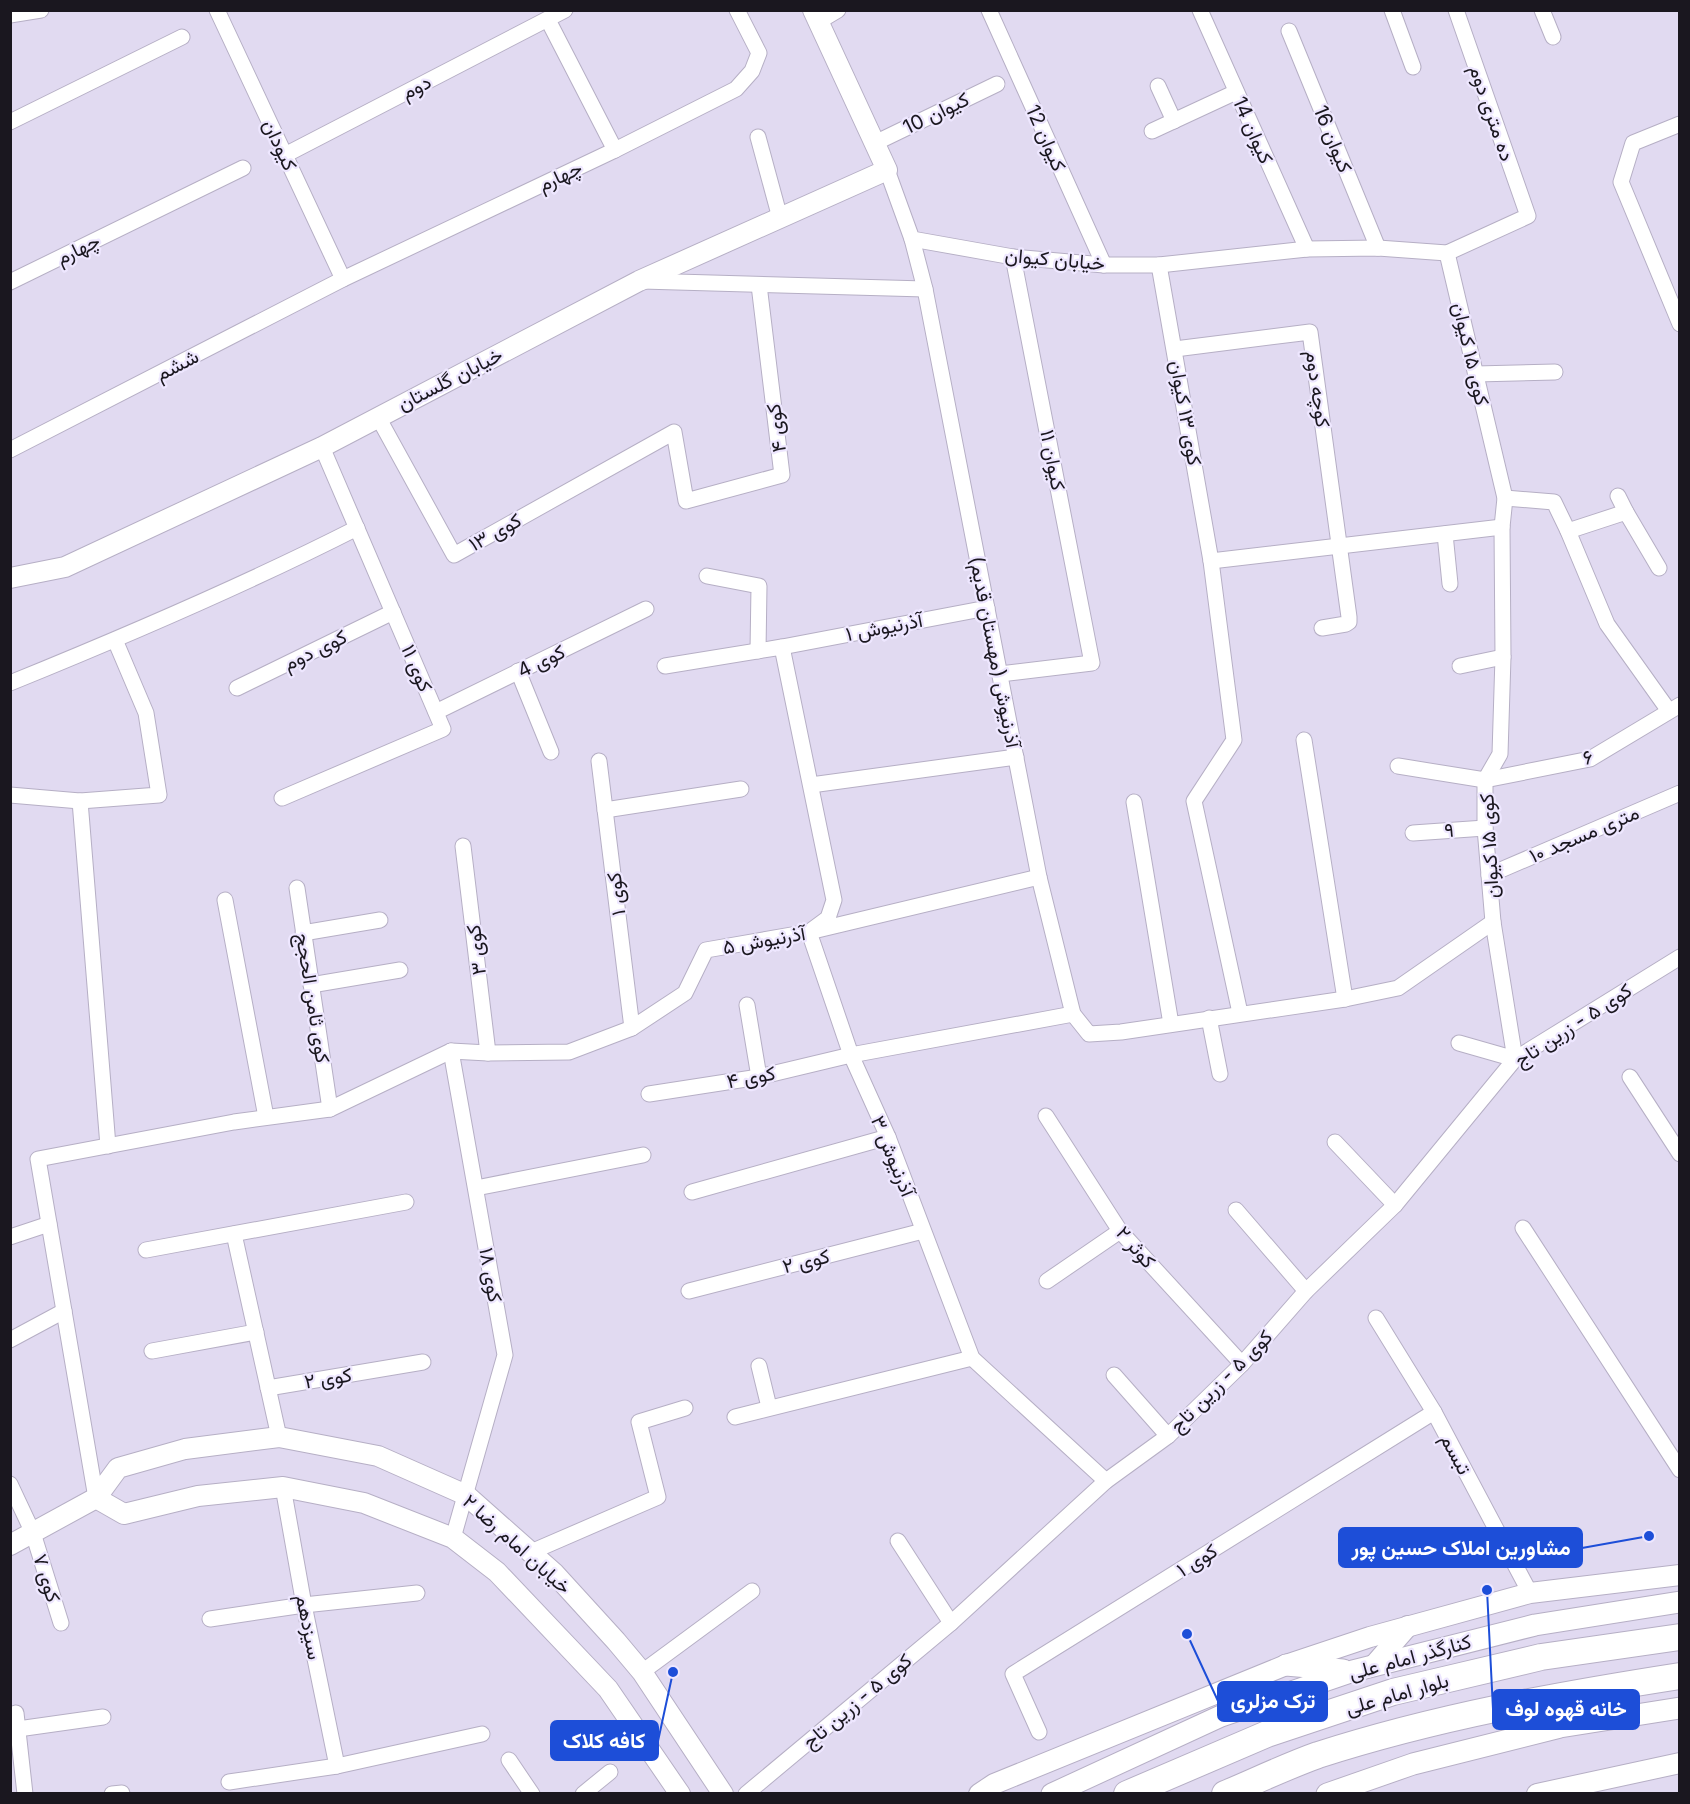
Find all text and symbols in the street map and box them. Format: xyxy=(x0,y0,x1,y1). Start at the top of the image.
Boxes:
street label: ده متری دوم xyxy=(1463,62,1520,165)
street label: دوم xyxy=(397,69,435,105)
street label: کیوان 10 xyxy=(899,87,974,140)
street label: کیوان 14 xyxy=(1227,93,1278,168)
street label: کیوان 12 xyxy=(1020,101,1071,175)
street label: کیوان 16 xyxy=(1308,102,1357,177)
street label: کیودان xyxy=(257,116,302,175)
street label: چهارم xyxy=(534,155,587,198)
street label: چهارم xyxy=(52,228,105,272)
street label: خیابان کیوان xyxy=(1004,243,1106,276)
street label: کوی ۱۵ کیوان xyxy=(1447,300,1495,408)
street label: خیابان گلستان xyxy=(393,342,507,416)
street label: ششم xyxy=(151,344,203,387)
street label: کوچه دوم xyxy=(1299,349,1335,429)
street label: کوی ۱۳ کیوان xyxy=(1164,359,1207,468)
street label: کوی ۴ xyxy=(761,402,792,454)
street label: کیوان ۱۱ xyxy=(1034,428,1071,493)
street label: کوی ۱۳ xyxy=(464,508,526,557)
street label: آذرنیوش (مهستان قدیم) xyxy=(964,554,1026,751)
street label: آذرنیوش ۱ xyxy=(844,608,926,647)
street label: کوی دوم xyxy=(279,624,351,677)
street label: کوی 4 xyxy=(513,639,569,684)
street label: کوی ۱۱ xyxy=(395,641,438,696)
street label: ۶ xyxy=(1579,744,1597,770)
street label: کوی ۱۵ کیوان xyxy=(1474,793,1505,899)
street label: ۱۰ متری مسجد xyxy=(1525,800,1643,869)
street label: ۹ xyxy=(1443,818,1455,842)
street label: کوی ۱ xyxy=(601,871,632,917)
street label: آذرنیوش ۵ xyxy=(721,921,809,960)
street label: کوی ۳ xyxy=(461,923,492,977)
street label: کوی ثامن الحجج xyxy=(289,931,335,1065)
street label: کوی ۵ - زرین تاج xyxy=(1510,978,1637,1074)
street label: کوی ۴ xyxy=(725,1061,778,1094)
street label: آذرنیوش ۳ xyxy=(865,1112,921,1202)
street label: کوثر ۲ xyxy=(1111,1221,1161,1274)
street label: کوی ۲ xyxy=(780,1244,833,1279)
street label: کوی ۱۸ xyxy=(473,1246,508,1304)
street label: کوی ۵ - زرین تاج xyxy=(1165,1325,1279,1439)
street label: کوی ۲ xyxy=(302,1362,354,1395)
street label: تبسم xyxy=(1435,1430,1477,1479)
street label: خیابان امام رضا ۲ xyxy=(457,1489,576,1600)
callout: مشاورین املاک حسین پور xyxy=(1339,1528,1582,1567)
text: مشاورین املاک حسین پور xyxy=(1350,1535,1571,1562)
street label: کوی ۱ xyxy=(1172,1538,1222,1582)
street label: کوی ۷ xyxy=(27,1551,66,1605)
street label: سیزدهم xyxy=(290,1592,327,1662)
street label: کنارگذر امام علی xyxy=(1346,1629,1474,1686)
street label: کوی ۵ - زرین تاج xyxy=(797,1648,918,1755)
street label: بلوار امام علی xyxy=(1343,1668,1452,1721)
callout: ترک مزلری xyxy=(1218,1682,1327,1721)
text: ترک مزلری xyxy=(1231,1688,1316,1714)
callout: خانه قهوه لوف xyxy=(1493,1690,1639,1729)
text: خانه قهوه لوف xyxy=(1505,1696,1627,1722)
callout: کافه کلاک xyxy=(551,1721,658,1760)
text: کافه کلاک xyxy=(563,1728,645,1753)

